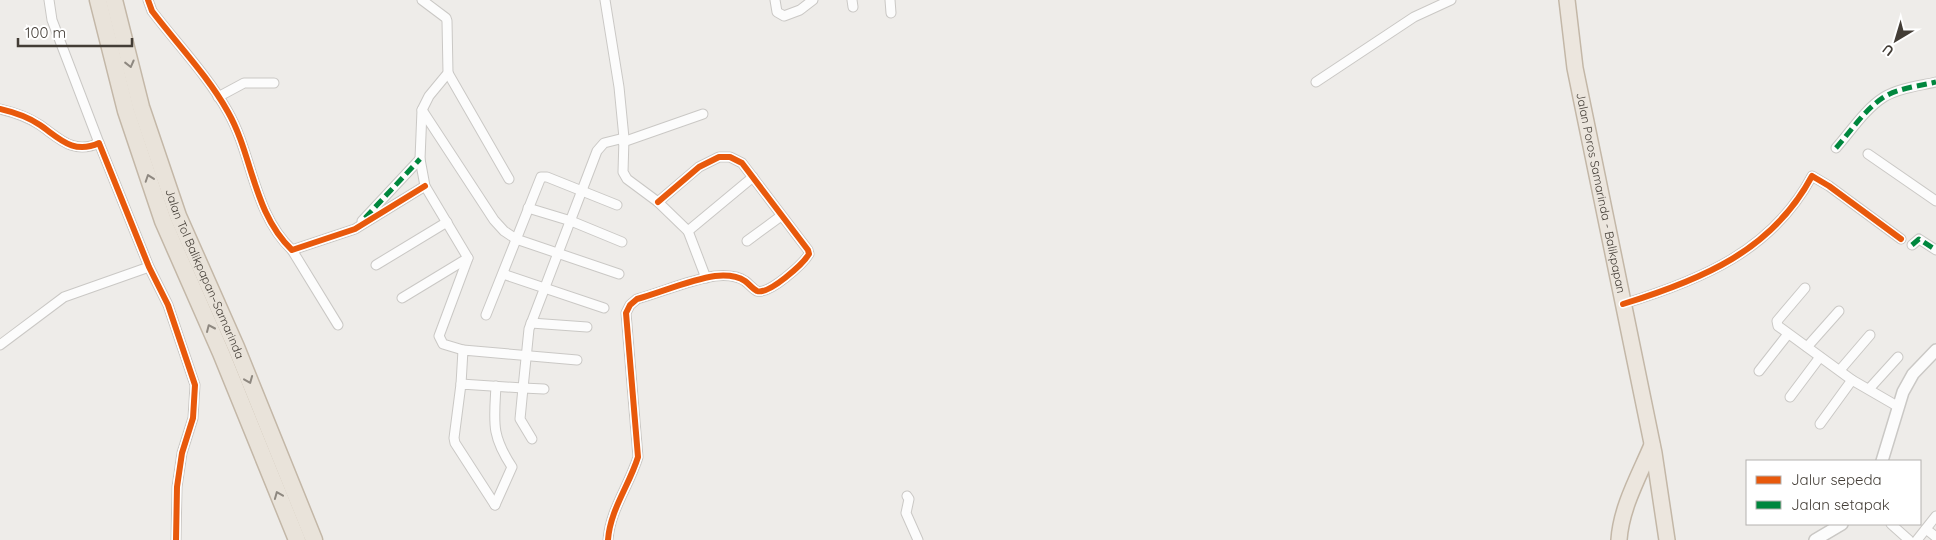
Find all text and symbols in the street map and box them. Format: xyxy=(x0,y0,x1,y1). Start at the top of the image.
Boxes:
scale bar xyxy=(18,15,131,47)
north arrow xyxy=(1871,15,1921,65)
text: 100 m xyxy=(25,23,66,42)
text: U xyxy=(1879,40,1897,60)
one-way arrow xyxy=(124,60,135,69)
street label: Jalan Poros Samarinda - Balikpapan xyxy=(1573,91,1629,294)
one-way arrow xyxy=(144,174,154,183)
street label: Jalan Tol Balikpapan–Samarinda xyxy=(162,187,248,361)
one-way arrow xyxy=(206,324,217,333)
one-way arrow xyxy=(242,375,253,384)
legend xyxy=(1746,460,1921,525)
text: Jalur sepeda xyxy=(1791,470,1882,489)
one-way arrow xyxy=(273,491,284,500)
text: Jalan setapak xyxy=(1791,495,1890,514)

